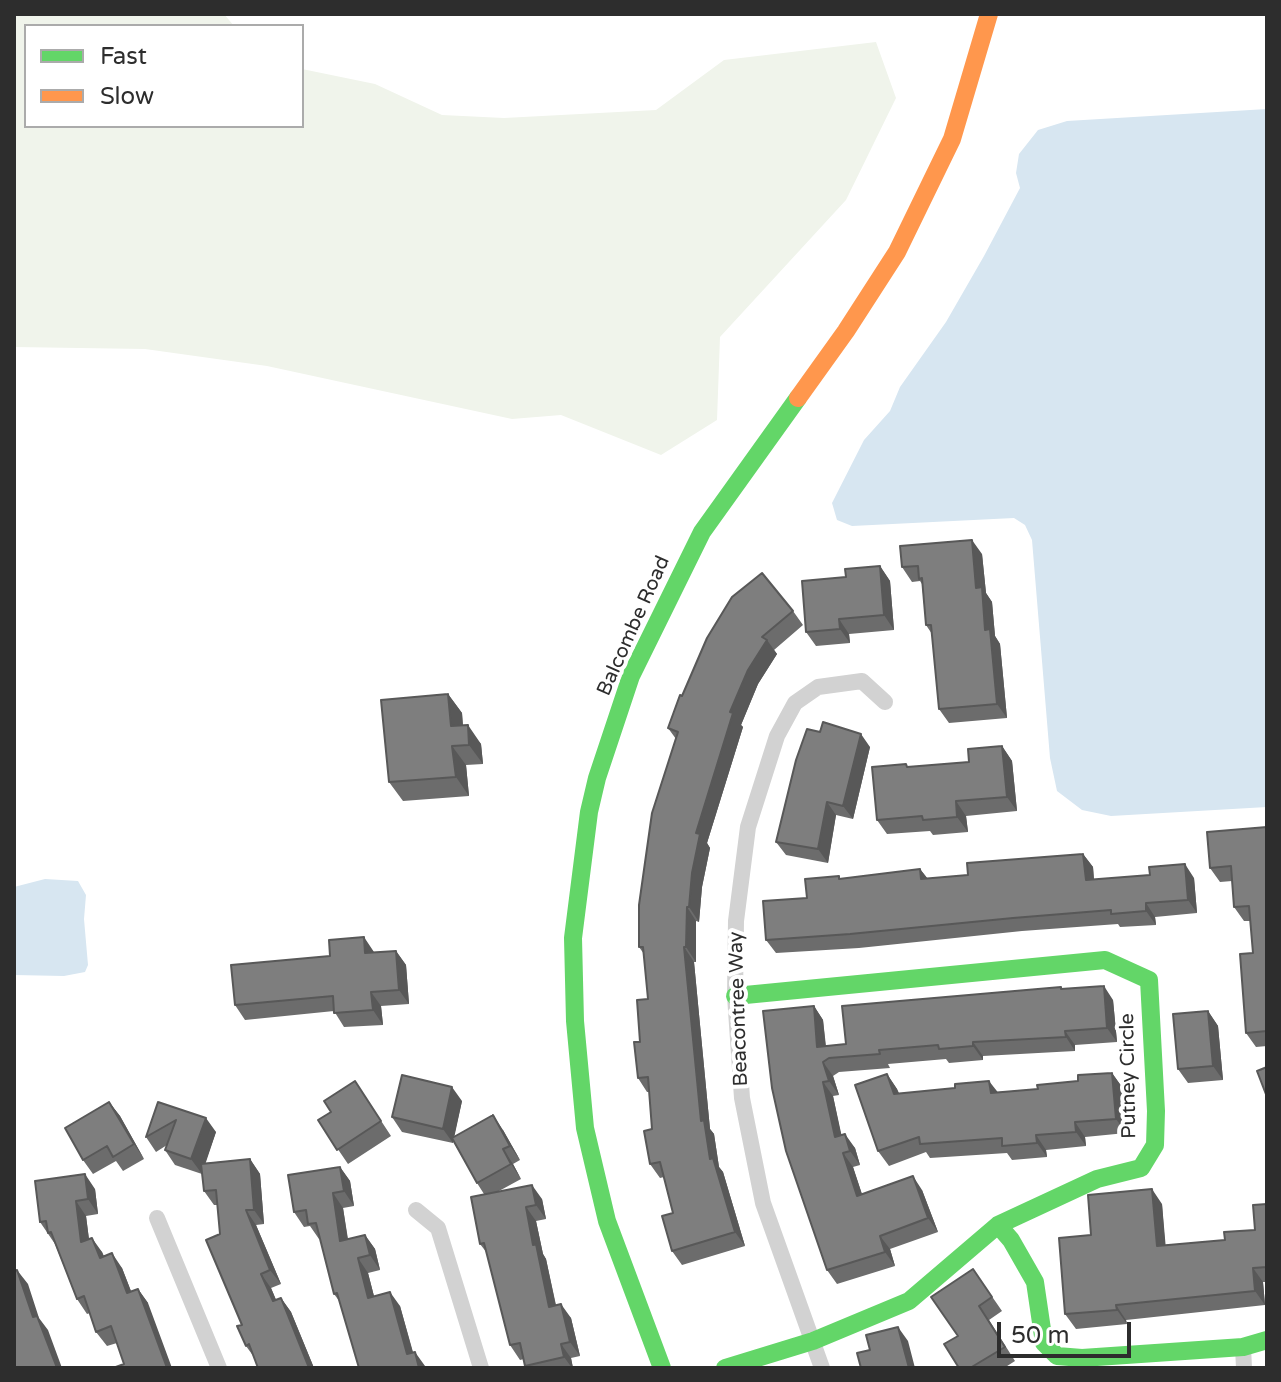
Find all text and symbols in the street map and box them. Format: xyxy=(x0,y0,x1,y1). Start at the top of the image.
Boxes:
legend xyxy=(24,24,304,128)
text: Fast xyxy=(100,42,147,71)
text: Slow xyxy=(100,82,154,111)
street label: Balcombe Road xyxy=(592,552,676,700)
street label: Beacontree Way xyxy=(724,931,754,1087)
street label: Putney Circle xyxy=(1116,1013,1142,1139)
scale bar xyxy=(1001,1306,1135,1356)
text: 50 m xyxy=(1011,1321,1069,1350)

